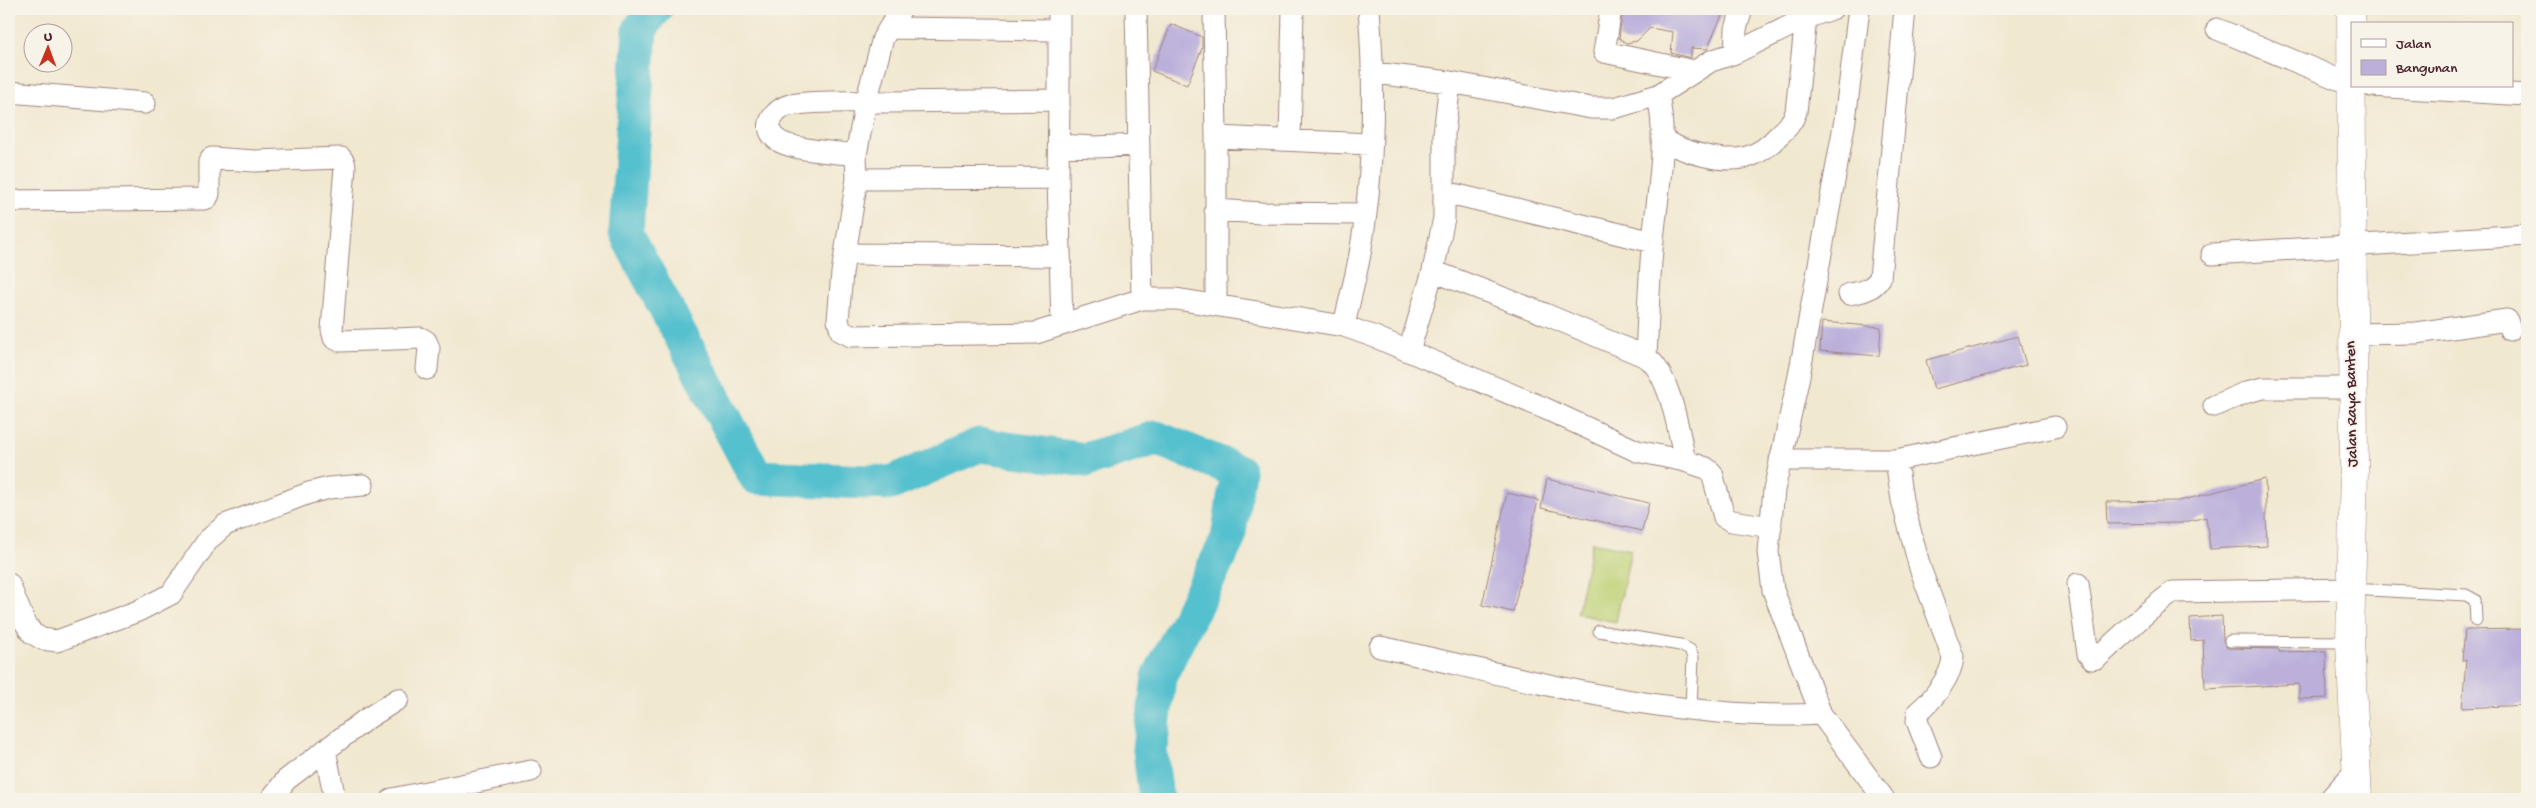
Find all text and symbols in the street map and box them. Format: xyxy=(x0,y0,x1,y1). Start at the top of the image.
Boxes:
north arrow xyxy=(22,22,72,72)
legend xyxy=(2351,22,2514,88)
text: U xyxy=(44,29,52,46)
text: Jalan xyxy=(2396,36,2431,54)
text: Bangunan xyxy=(2395,60,2457,78)
street label: Jalan Raya Banten xyxy=(2342,340,2364,467)

